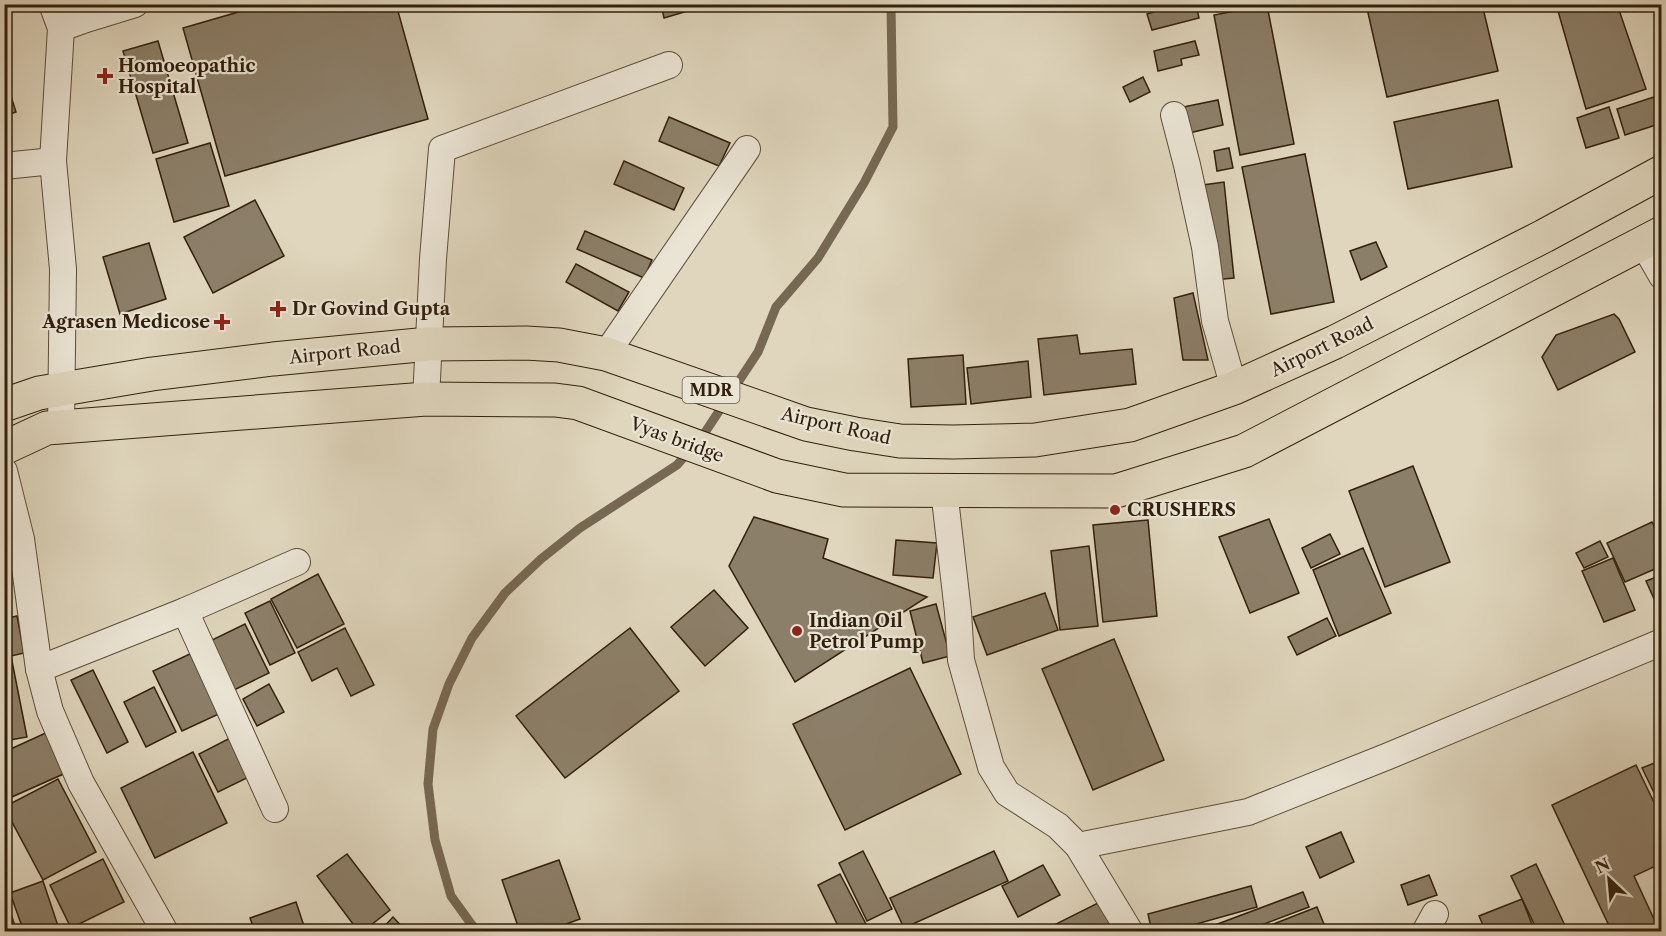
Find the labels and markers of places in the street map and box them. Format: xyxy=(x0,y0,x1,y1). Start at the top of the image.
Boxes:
place label: Homoeopathic Hospital xyxy=(118,55,256,98)
marker: Homoeopathic Hospital xyxy=(96,67,114,85)
place label: Dr Govind Gupta xyxy=(292,298,451,320)
marker: Dr Govind Gupta xyxy=(269,300,287,318)
place label: Agrasen Medicose xyxy=(41,311,210,333)
marker: Agrasen Medicose xyxy=(215,315,229,329)
place label: CRUSHERS xyxy=(1127,499,1236,521)
marker: CRUSHERS xyxy=(1108,503,1122,517)
place label: Indian Oil Petrol Pump xyxy=(809,610,924,653)
marker: Indian Oil Petrol Pump xyxy=(790,624,804,638)

